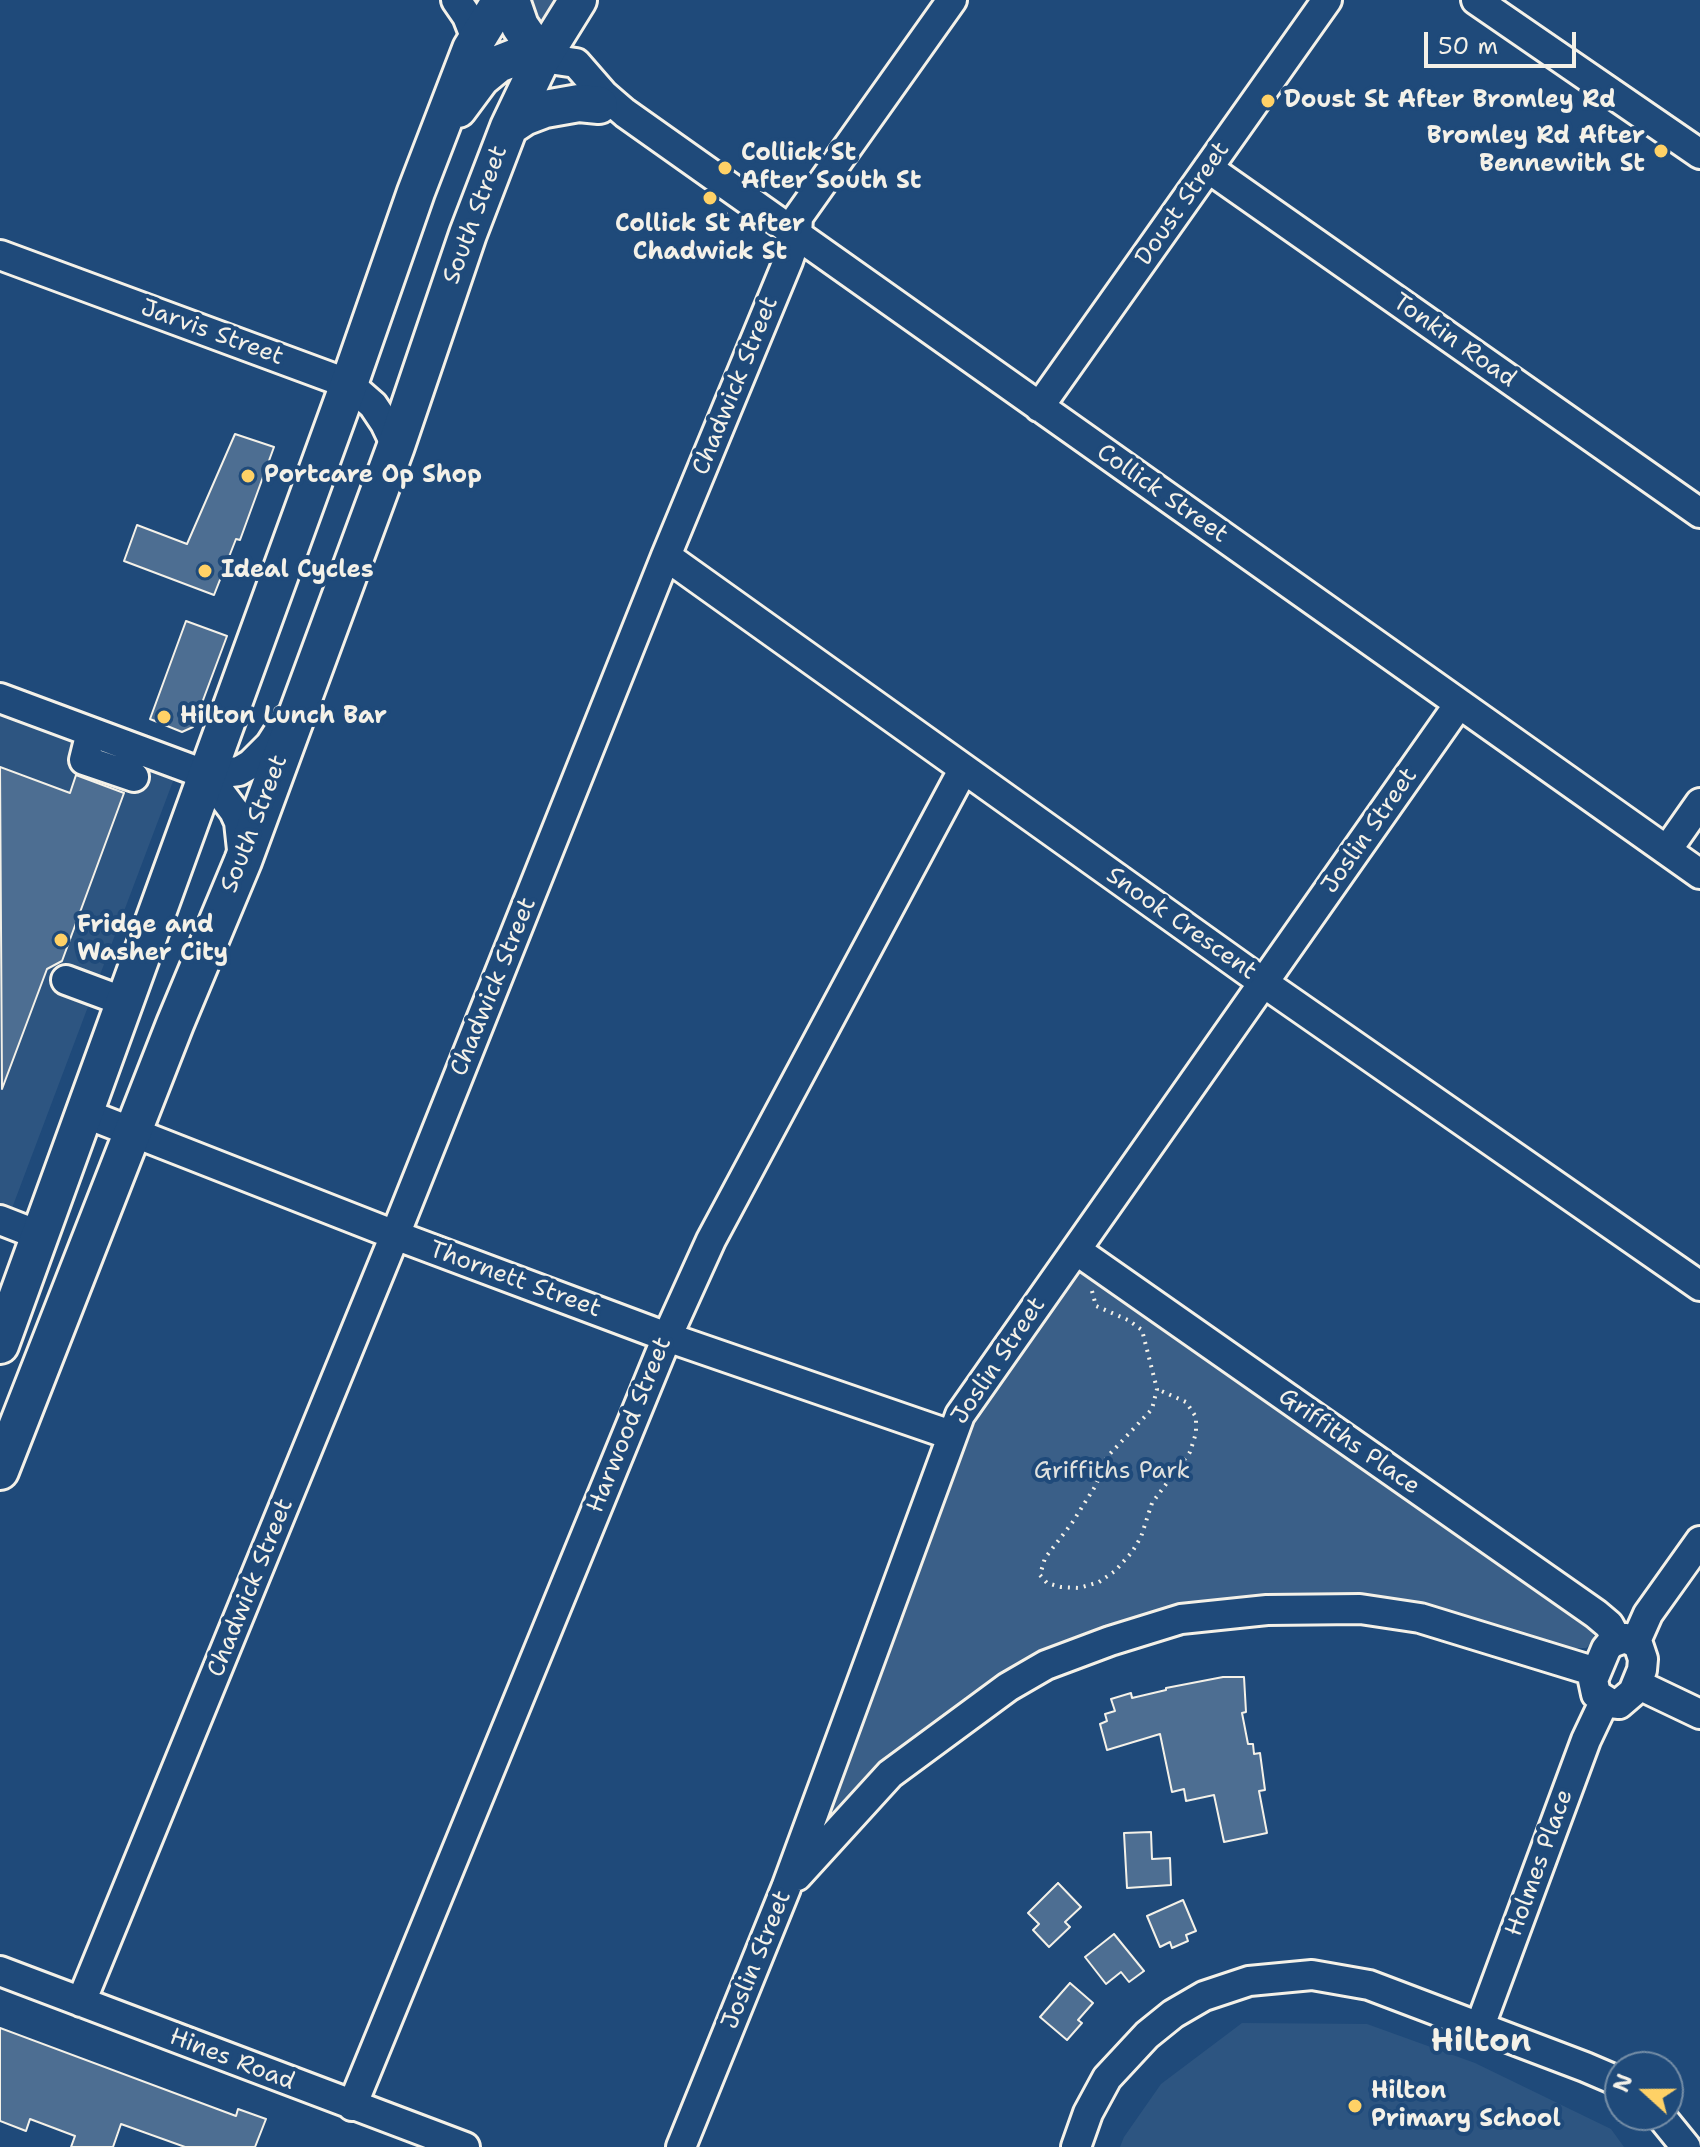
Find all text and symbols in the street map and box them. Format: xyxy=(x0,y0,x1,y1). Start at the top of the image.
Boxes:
scale bar xyxy=(1428,16,1580,66)
text: 50 m xyxy=(1438,30,1498,62)
place label: Doust St After Bromley Rd xyxy=(1284,87,1616,115)
marker: Doust St After Bromley Rd xyxy=(1259,92,1277,110)
place label: Bromley Rd After Bennewith St xyxy=(1427,123,1645,179)
street label: Doust Street xyxy=(1130,137,1236,271)
place label: Collick St After South St xyxy=(741,140,921,196)
street label: South Street xyxy=(438,142,514,288)
marker: Bromley Rd After Bennewith St xyxy=(1652,142,1670,160)
marker: Collick St After South St xyxy=(716,159,734,177)
marker: Collick St After Chadwick St xyxy=(701,189,719,207)
place label: Collick St After Chadwick St xyxy=(615,211,805,267)
street label: Tonkin Road xyxy=(1387,288,1521,394)
street label: Chadwick Street xyxy=(687,292,785,480)
street label: Jarvis Street xyxy=(137,294,287,372)
street label: Collick Street xyxy=(1091,438,1233,550)
place label: Portcare Op Shop xyxy=(264,462,482,490)
marker: Portcare Op Shop xyxy=(239,467,257,485)
place label: Ideal Cycles xyxy=(221,557,374,585)
marker: Ideal Cycles xyxy=(196,562,214,580)
place label: Hilton Lunch Bar xyxy=(180,703,387,731)
marker: Hilton Lunch Bar xyxy=(155,708,173,726)
street label: South Street xyxy=(216,751,294,897)
street label: Joslin Street xyxy=(1316,763,1424,899)
street label: Snook Crescent xyxy=(1100,861,1262,987)
street label: Chadwick Street xyxy=(445,893,543,1081)
place label: Fridge and Washer City xyxy=(77,912,228,968)
marker: Fridge and Washer City xyxy=(52,931,70,949)
street label: Thornett Street xyxy=(425,1236,605,1324)
street label: Joslin Street xyxy=(946,1292,1052,1430)
street label: Harwood Street xyxy=(582,1333,678,1517)
street label: Griffiths Place xyxy=(1273,1383,1425,1501)
park label: Griffiths Park xyxy=(1034,1458,1190,1486)
street label: Chadwick Street xyxy=(202,1494,300,1682)
street label: Holmes Place xyxy=(1500,1786,1580,1940)
street label: Joslin Street xyxy=(716,1887,798,2033)
street label: Hines Road xyxy=(165,2023,299,2097)
district label: Hilton xyxy=(1431,2024,1531,2062)
north arrow xyxy=(1604,2051,1684,2131)
text: N xyxy=(1606,2070,1640,2096)
place label: Hilton Primary School xyxy=(1371,2078,1561,2134)
marker: Hilton Primary School xyxy=(1346,2097,1364,2115)

